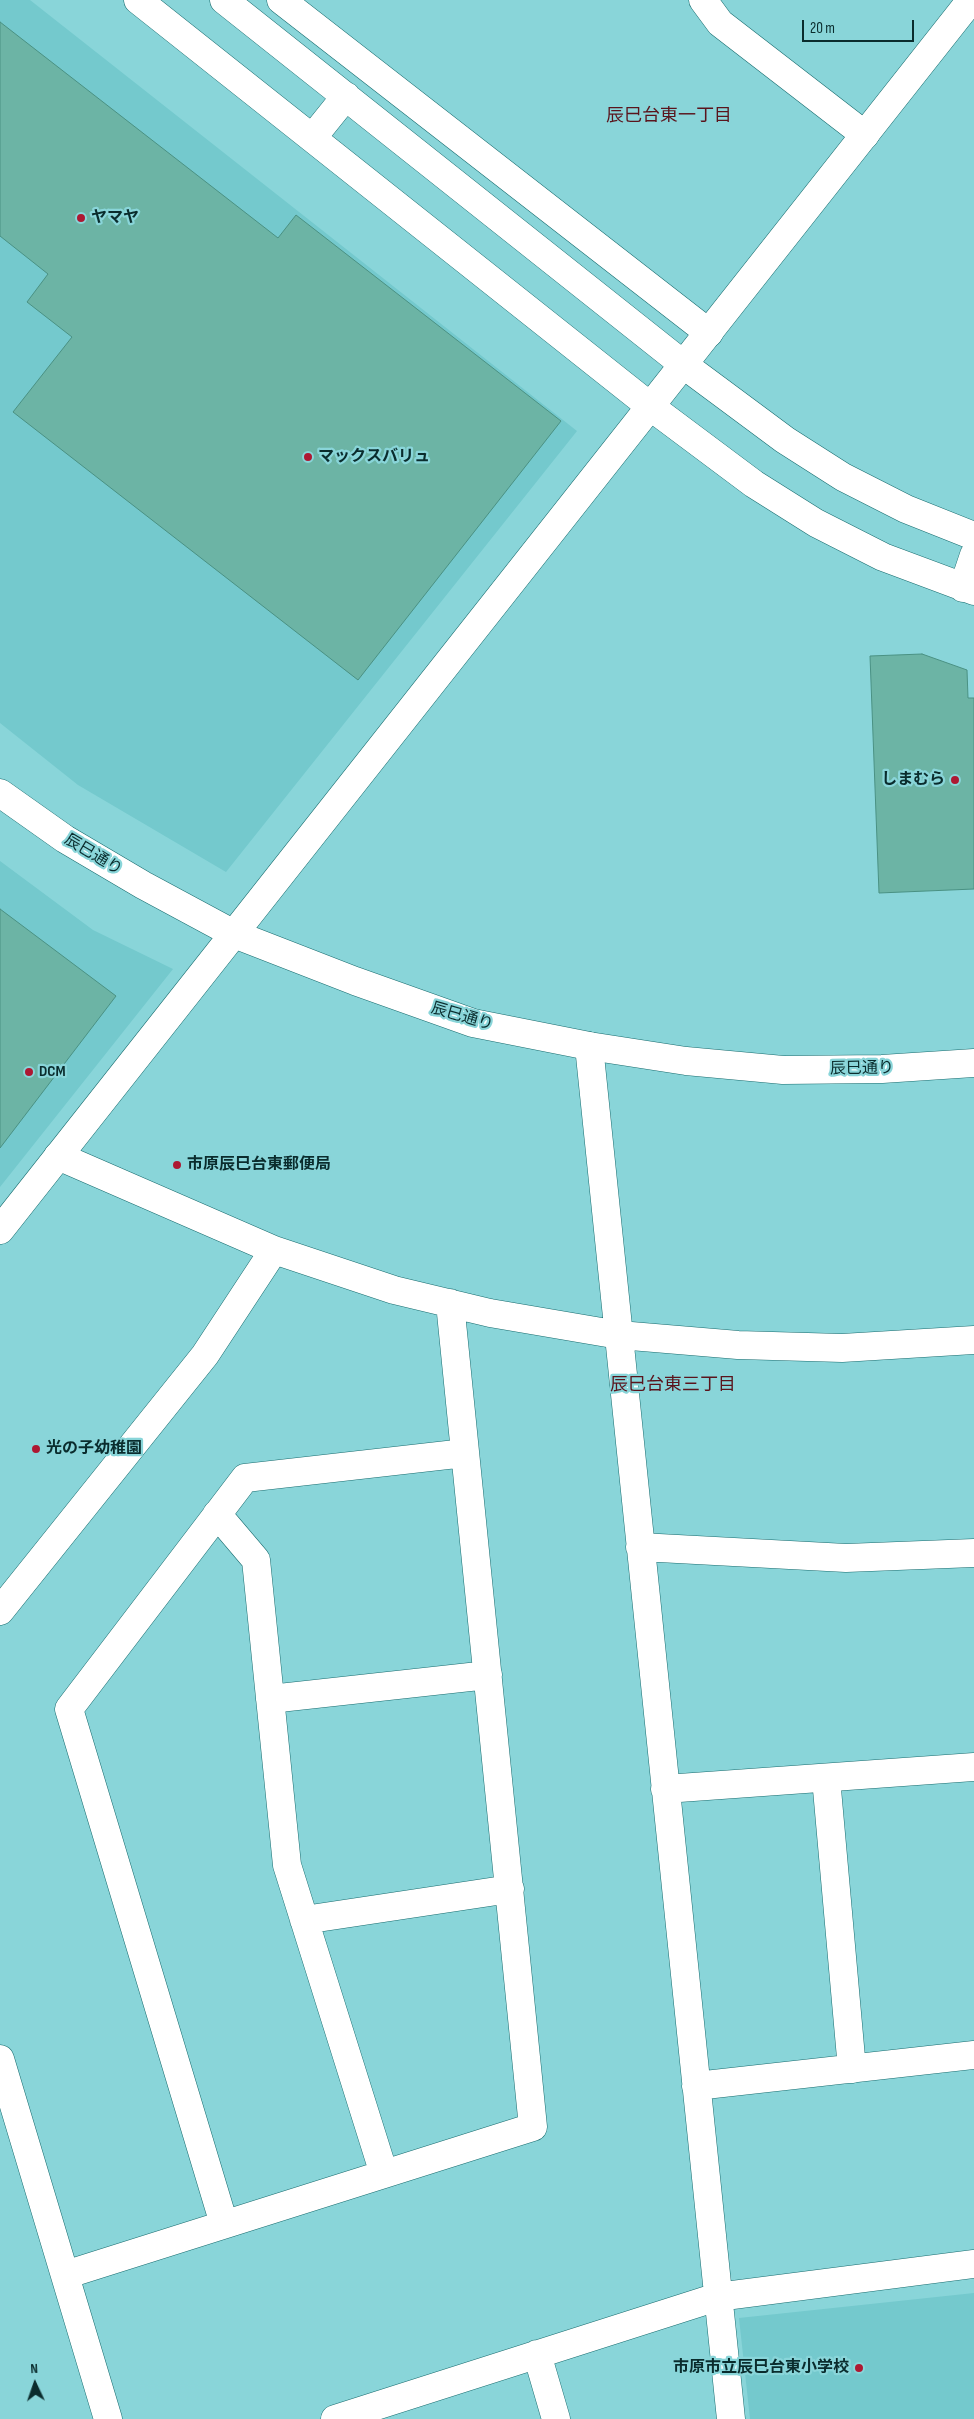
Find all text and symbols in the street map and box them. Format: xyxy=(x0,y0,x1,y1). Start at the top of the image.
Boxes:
scale bar xyxy=(804,10,916,42)
text: 20 m xyxy=(810,19,835,38)
district label: 辰巳台東一丁目 xyxy=(606,105,732,127)
place label: ヤマヤ xyxy=(91,208,139,228)
marker: ヤマヤ xyxy=(75,212,87,224)
place label: マックスバリュ xyxy=(318,447,430,467)
marker: マックスバリュ xyxy=(302,451,314,463)
place label: しまむら xyxy=(881,770,945,790)
marker: しまむら xyxy=(949,774,961,786)
street label: 辰巳通り xyxy=(61,830,125,880)
street label: 辰巳通り xyxy=(429,999,495,1035)
street label: 辰巳通り xyxy=(830,1059,894,1079)
place label: DCM xyxy=(39,1062,66,1082)
marker: DCM xyxy=(23,1066,35,1078)
place label: 市原辰巳台東郵便局 xyxy=(187,1155,331,1175)
marker: 市原辰巳台東郵便局 xyxy=(171,1159,183,1171)
district label: 辰巳台東三丁目 xyxy=(610,1374,736,1396)
place label: 光の子幼稚園 xyxy=(46,1439,142,1459)
marker: 光の子幼稚園 xyxy=(30,1443,42,1455)
place label: 市原市立辰巳台東小学校 xyxy=(673,2358,849,2378)
north arrow xyxy=(10,2359,60,2409)
text: N xyxy=(30,2360,38,2377)
marker: 市原市立辰巳台東小学校 xyxy=(853,2362,865,2374)

